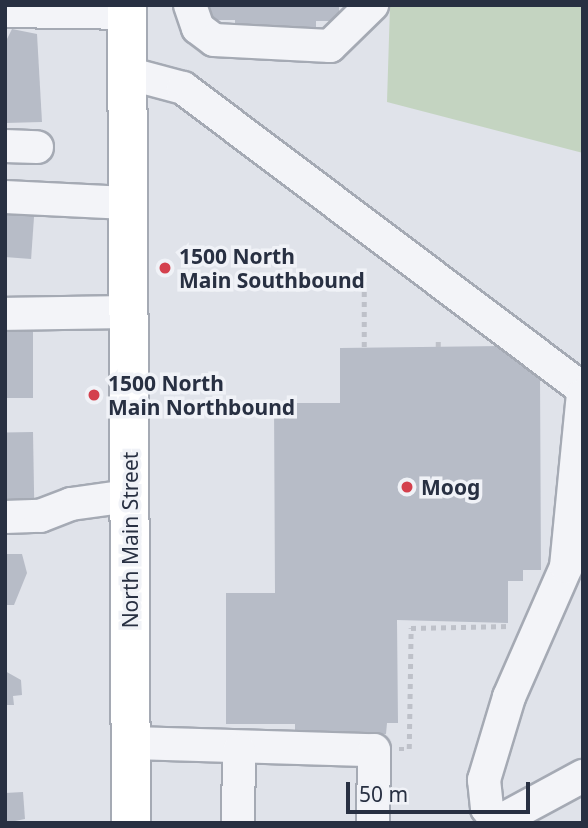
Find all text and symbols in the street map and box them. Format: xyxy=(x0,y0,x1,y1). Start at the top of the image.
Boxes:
place label: 1500 North Main Southbound xyxy=(179,243,365,293)
marker: 1500 North Main Southbound xyxy=(157,260,173,276)
place label: 1500 North Main Northbound xyxy=(108,370,295,420)
marker: 1500 North Main Northbound xyxy=(86,387,102,403)
street label: North Main Street xyxy=(117,452,143,628)
place label: Moog xyxy=(421,474,480,500)
marker: Moog xyxy=(399,479,415,495)
scale bar xyxy=(350,768,534,812)
text: 50 m xyxy=(359,780,408,808)

